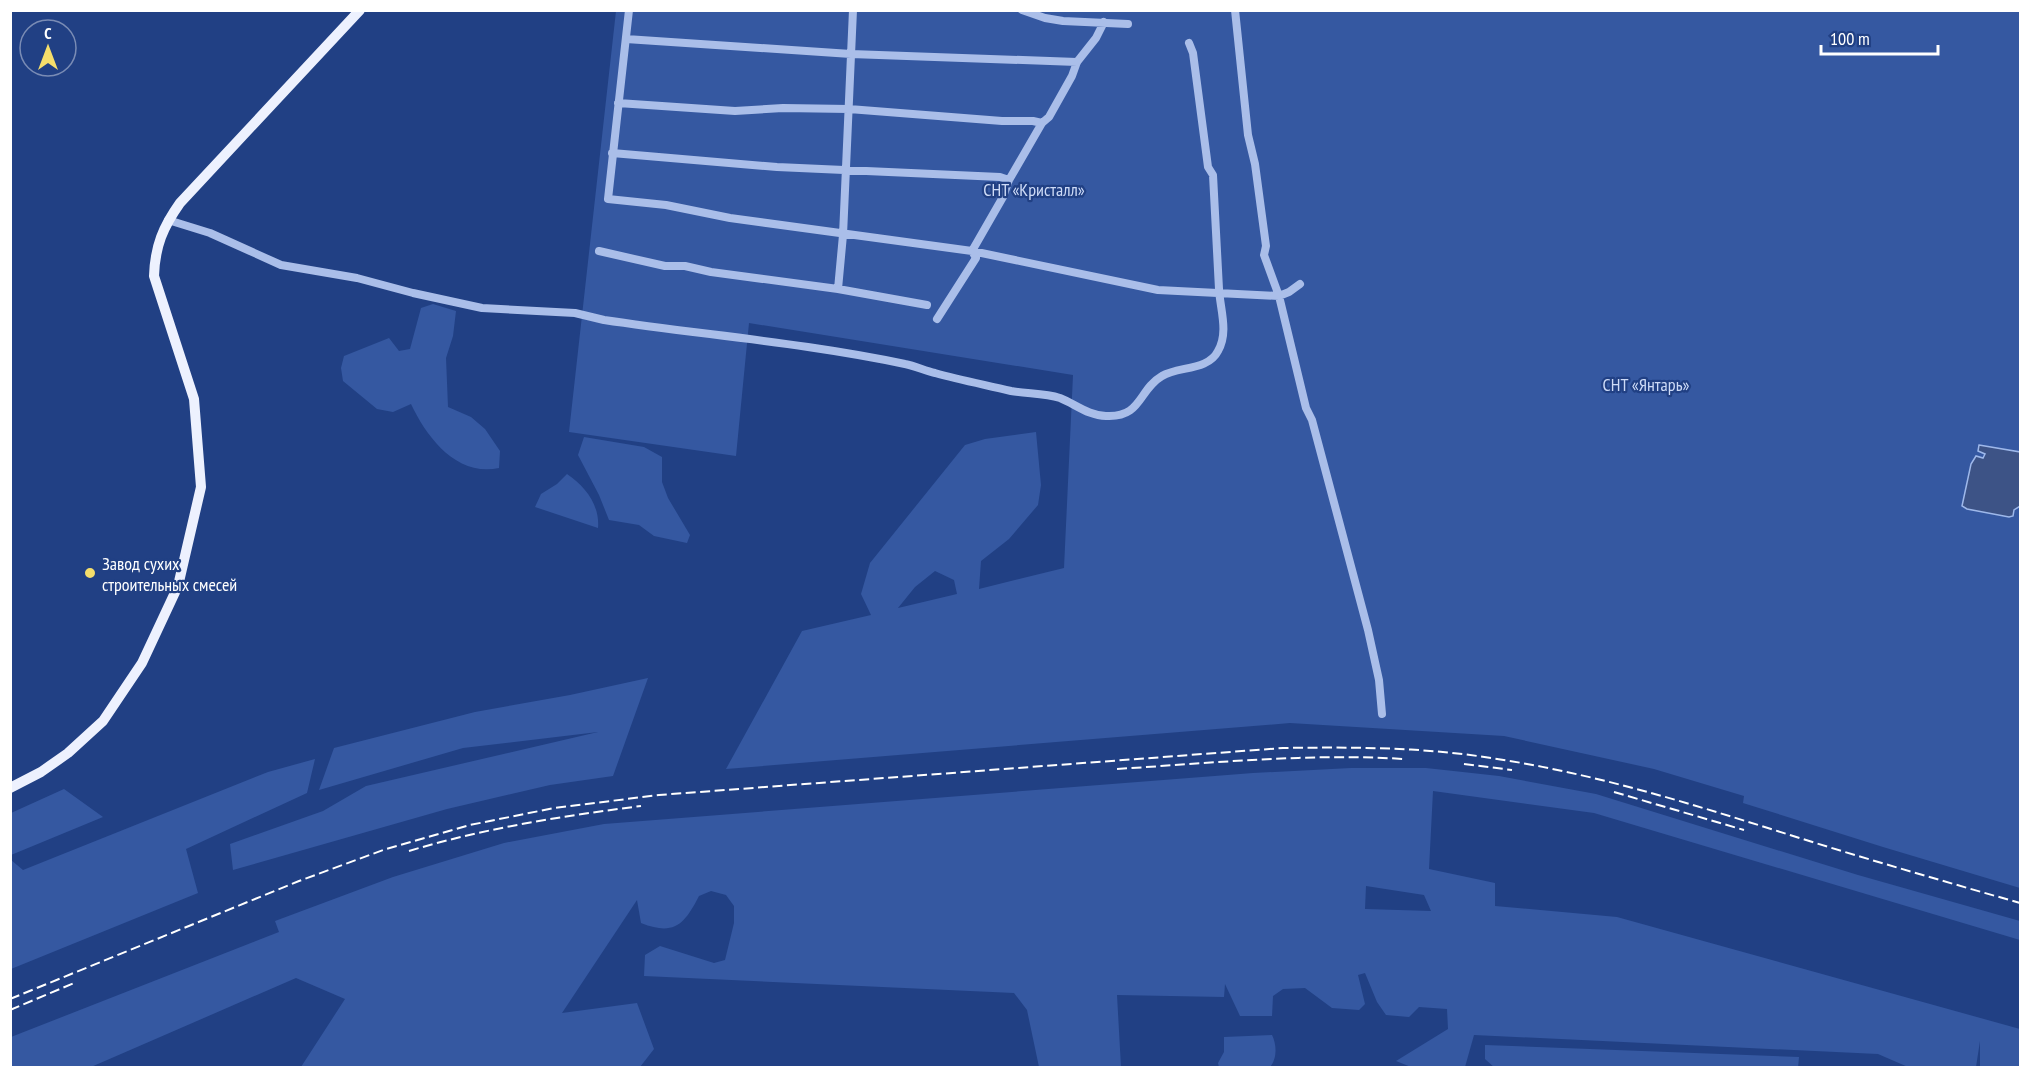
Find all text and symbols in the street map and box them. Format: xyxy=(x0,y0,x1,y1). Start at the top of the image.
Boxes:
north arrow xyxy=(18,18,78,78)
scale bar xyxy=(1821,18,1938,56)
text: С xyxy=(44,23,52,43)
text: 100 m xyxy=(1830,27,1870,50)
park label: СНТ «Кристалл» xyxy=(983,178,1085,201)
park label: СНТ «Янтарь» xyxy=(1603,373,1689,396)
place label: Завод сухих строительных смесей xyxy=(102,552,237,596)
marker: Завод сухих строительных смесей xyxy=(83,566,97,580)

